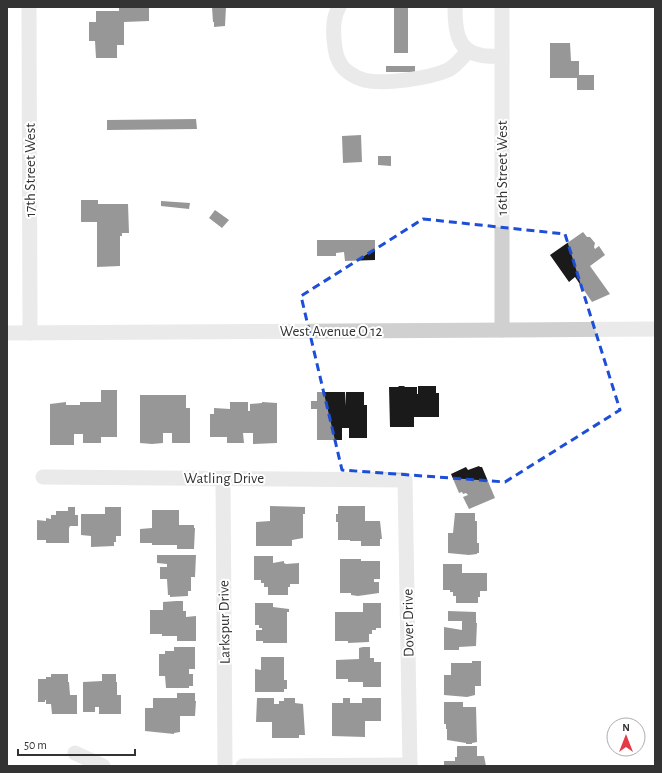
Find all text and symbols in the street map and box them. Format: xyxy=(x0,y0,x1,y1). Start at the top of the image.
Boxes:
street label: 16th Street West xyxy=(495,120,510,216)
street label: 17th Street West xyxy=(23,123,38,217)
street label: West Avenue O 12 xyxy=(280,324,382,339)
street label: Watling Drive xyxy=(184,471,264,486)
street label: Larkspur Drive xyxy=(216,580,233,664)
street label: Dover Drive xyxy=(400,589,417,657)
north arrow xyxy=(606,717,646,757)
text: N xyxy=(622,722,630,733)
scale bar xyxy=(18,731,135,757)
text: 50 m xyxy=(24,739,47,751)

